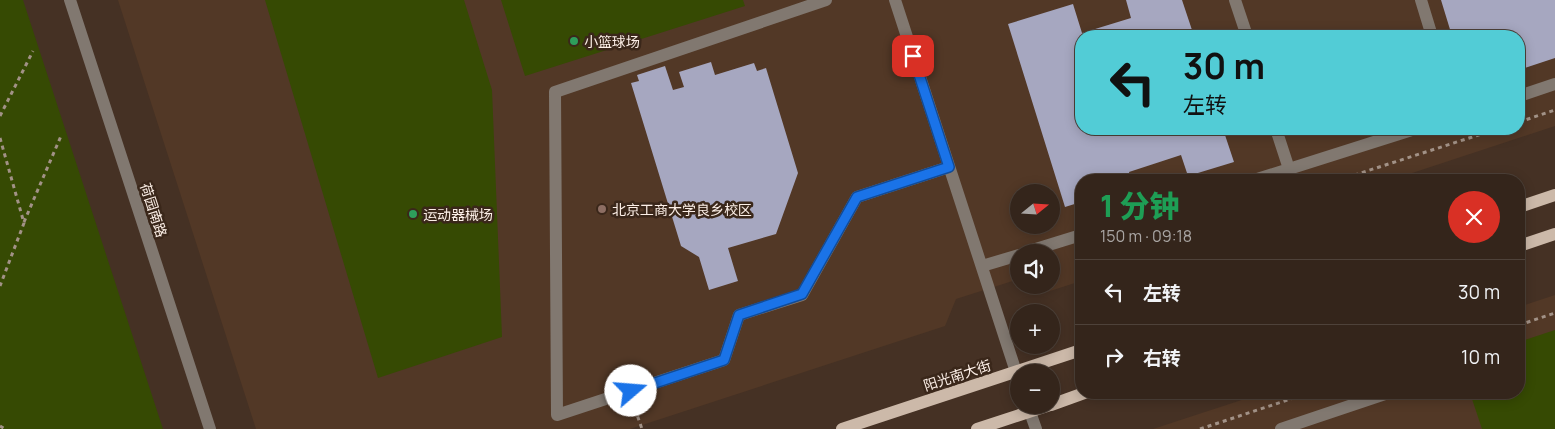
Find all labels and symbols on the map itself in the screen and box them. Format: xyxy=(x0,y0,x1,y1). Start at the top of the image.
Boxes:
place label: 小篮球场 xyxy=(584,32,640,51)
marker: 小篮球场 xyxy=(568,35,580,47)
pin xyxy=(892,35,934,77)
street label: 荷园南路 xyxy=(136,180,172,240)
north arrow xyxy=(1010,184,1060,234)
place label: 北京工商大学良乡校区 xyxy=(612,200,752,219)
marker: 北京工商大学良乡校区 xyxy=(596,203,608,215)
place label: 运动器械场 xyxy=(423,205,493,224)
marker: 运动器械场 xyxy=(407,208,419,220)
street label: 阳光南大街 xyxy=(921,355,993,395)
position arrow xyxy=(604,364,656,416)

